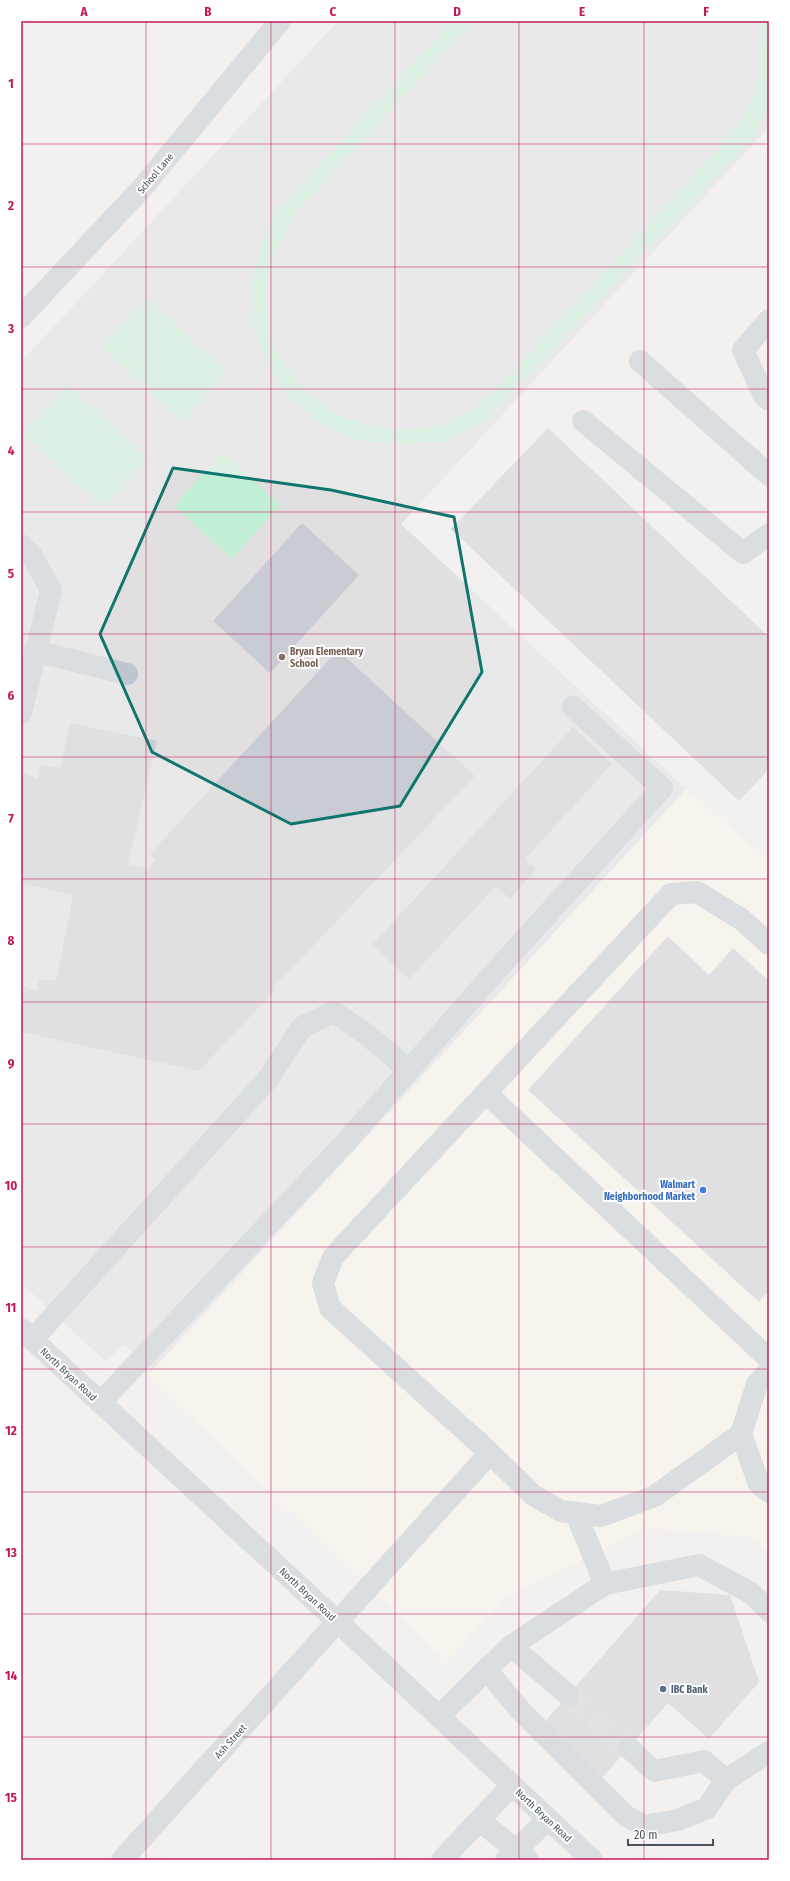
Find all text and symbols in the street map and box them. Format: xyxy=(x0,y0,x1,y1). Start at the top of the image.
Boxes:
text: A xyxy=(79,4,88,19)
text: B xyxy=(204,4,212,19)
text: C xyxy=(330,4,337,19)
text: D xyxy=(453,4,461,19)
text: E xyxy=(579,4,585,19)
text: F xyxy=(703,4,709,19)
text: 1 xyxy=(8,76,14,91)
street label: School Lane xyxy=(135,151,176,196)
text: 2 xyxy=(7,198,14,213)
text: 3 xyxy=(7,321,14,336)
text: 4 xyxy=(8,443,15,458)
text: 5 xyxy=(8,566,14,581)
place label: Bryan Elementary School xyxy=(290,646,363,670)
marker: Bryan Elementary School xyxy=(277,652,287,662)
text: 6 xyxy=(8,688,15,703)
text: 7 xyxy=(8,811,14,826)
text: 8 xyxy=(8,933,15,948)
text: 9 xyxy=(8,1056,15,1071)
text: 10 xyxy=(5,1178,17,1193)
place label: Walmart Neighborhood Market xyxy=(604,1179,695,1203)
marker: Walmart Neighborhood Market xyxy=(698,1185,708,1195)
text: 11 xyxy=(6,1300,16,1315)
street label: North Bryan Road xyxy=(38,1346,99,1404)
text: 12 xyxy=(5,1423,17,1438)
text: 13 xyxy=(5,1545,17,1560)
street label: North Bryan Road xyxy=(277,1566,338,1624)
text: 14 xyxy=(5,1668,17,1683)
marker: IBC Bank xyxy=(658,1684,668,1694)
place label: IBC Bank xyxy=(671,1684,708,1696)
street label: Ash Street xyxy=(212,1722,250,1761)
street label: North Bryan Road xyxy=(513,1787,574,1845)
text: 15 xyxy=(5,1790,17,1805)
scale bar xyxy=(628,1821,713,1847)
text: 20 m xyxy=(634,1828,658,1842)

